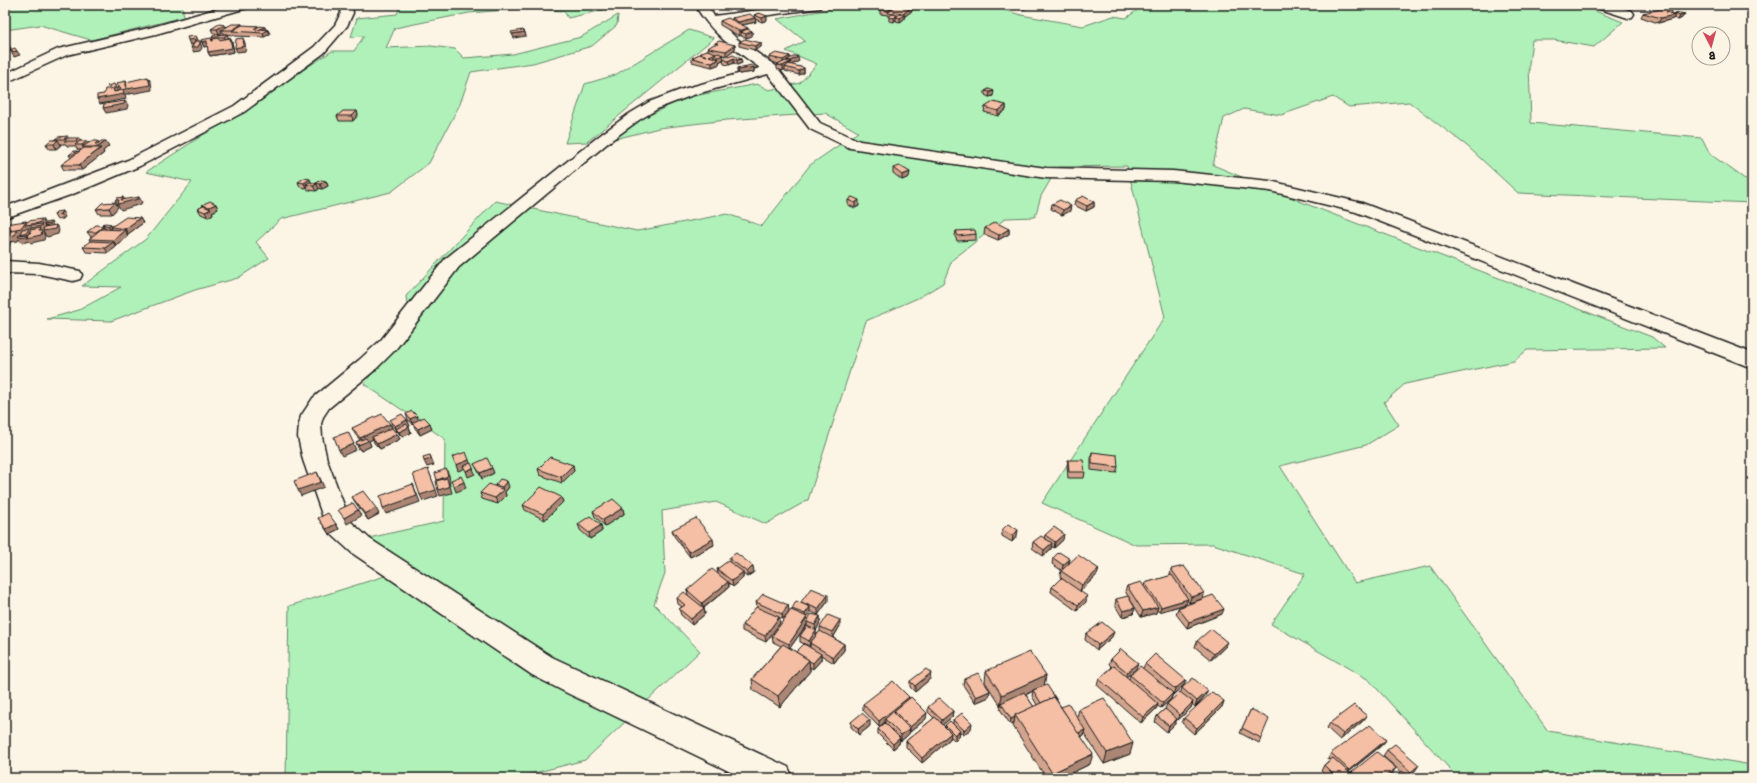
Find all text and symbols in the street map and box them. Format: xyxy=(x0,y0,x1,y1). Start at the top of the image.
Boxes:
north arrow xyxy=(1691,26,1731,66)
text: B xyxy=(1708,48,1716,63)

